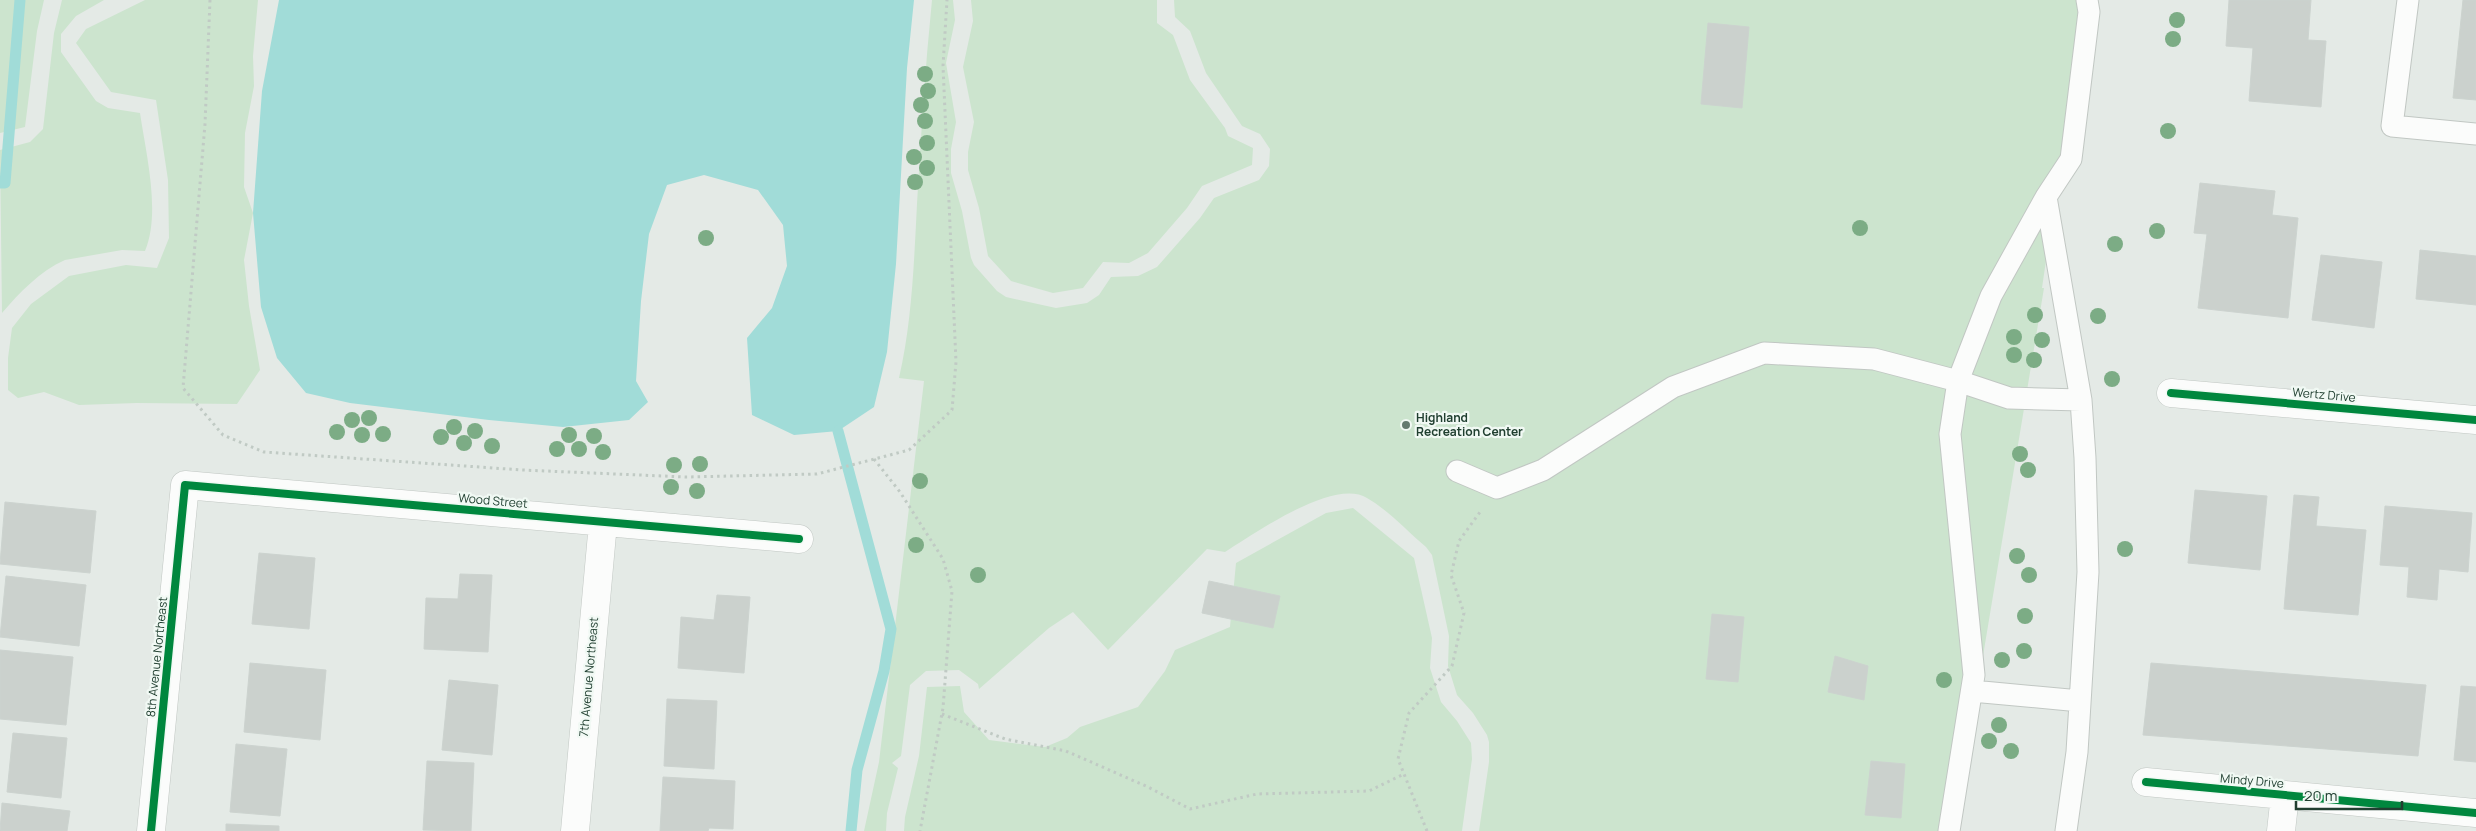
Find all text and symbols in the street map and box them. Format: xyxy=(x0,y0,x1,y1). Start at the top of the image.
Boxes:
street label: Wertz Drive xyxy=(2292,383,2356,406)
place label: Highland Recreation Center xyxy=(1416,409,1523,440)
marker: Highland Recreation Center xyxy=(1400,419,1412,431)
street label: Wood Street xyxy=(458,489,529,512)
street label: 8th Avenue Northeast xyxy=(142,596,171,718)
street label: 7th Avenue Northeast xyxy=(575,616,602,738)
street label: Mindy Drive xyxy=(2219,769,2285,792)
scale bar xyxy=(2296,778,2402,810)
text: 20 m xyxy=(2304,785,2337,806)

